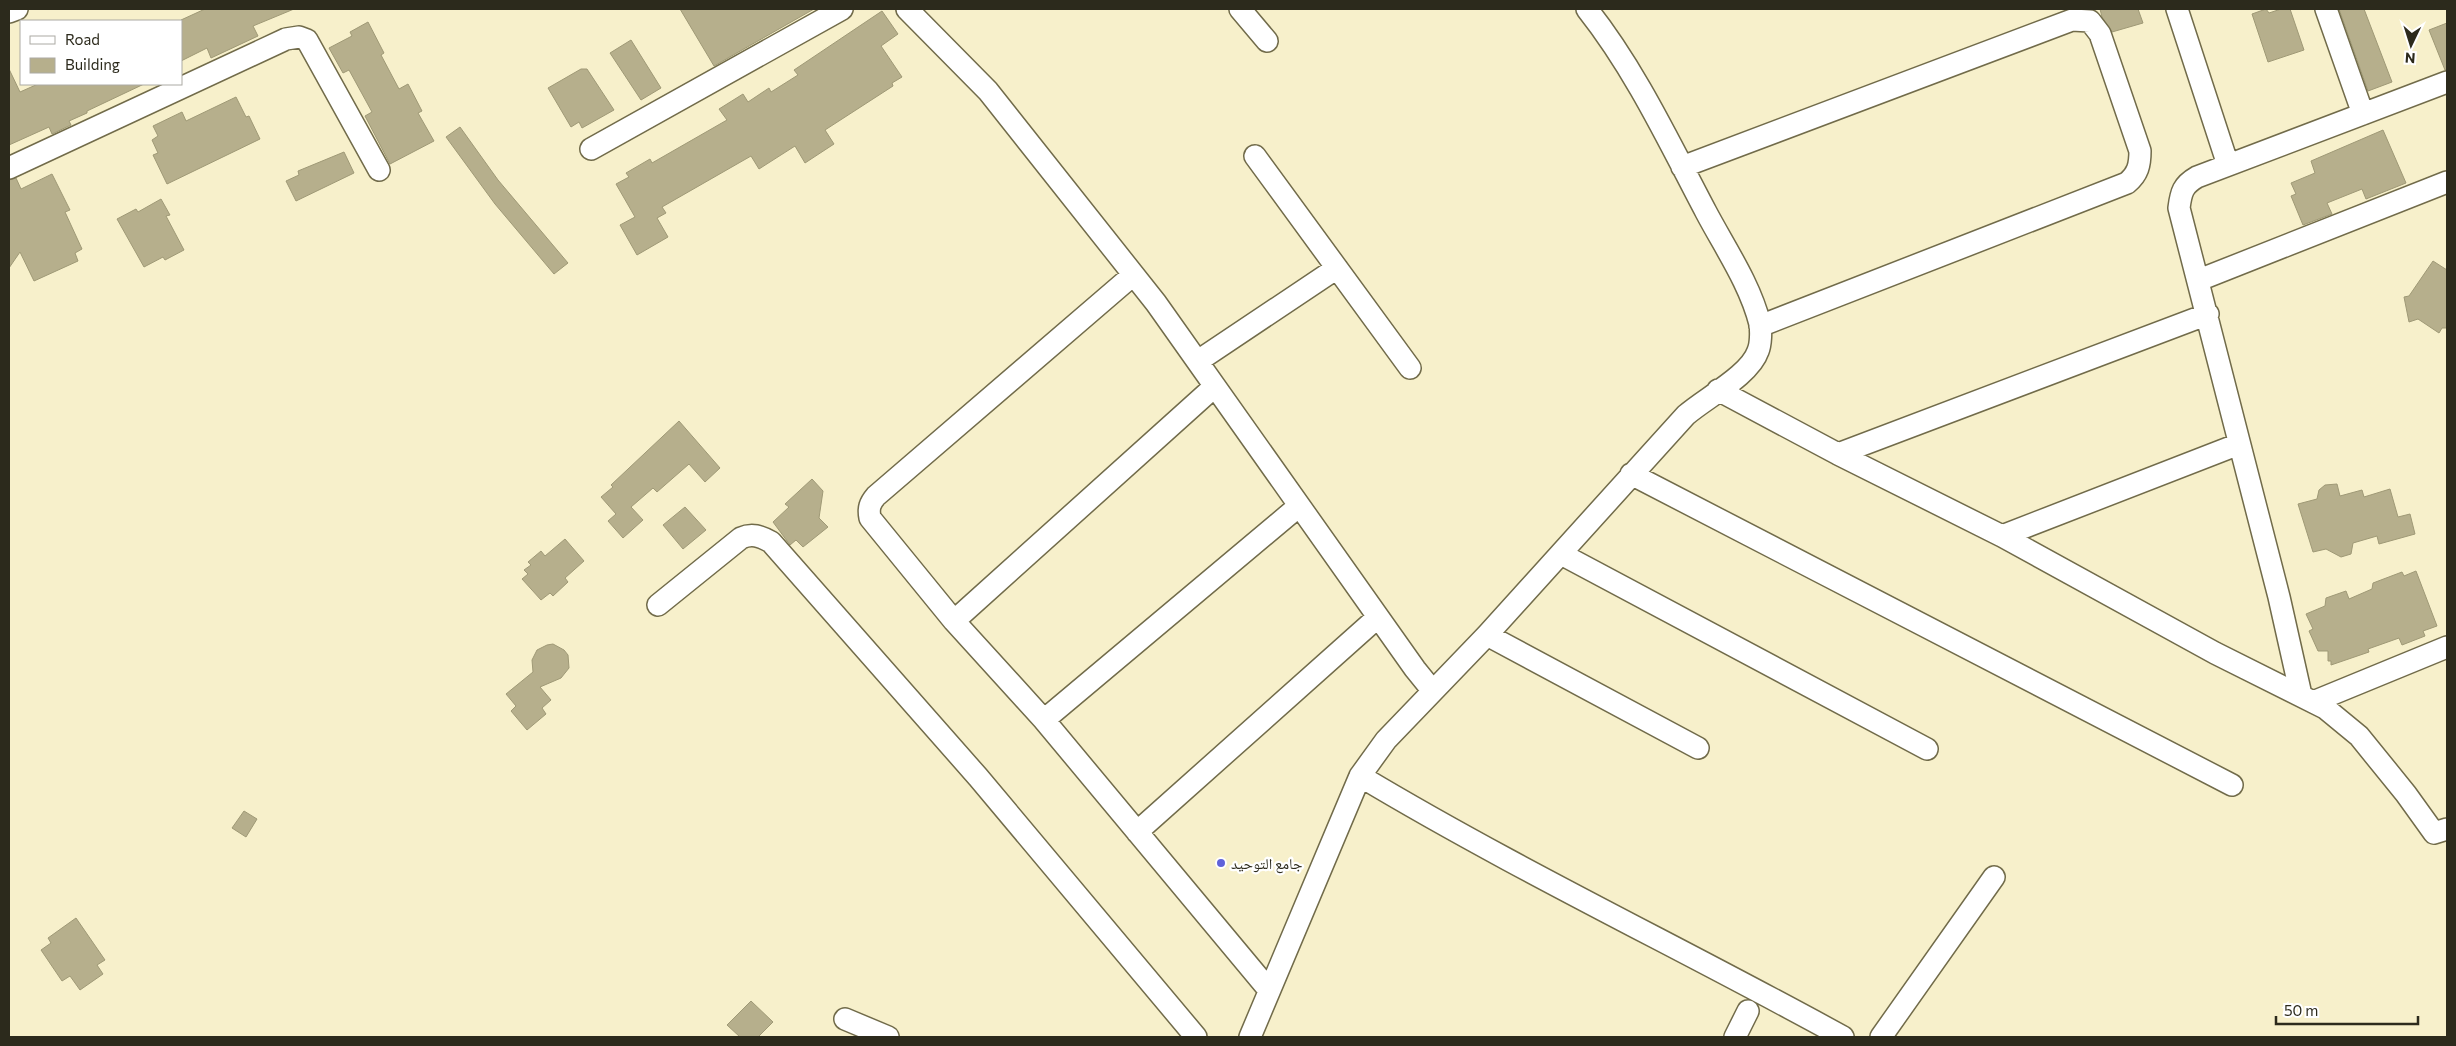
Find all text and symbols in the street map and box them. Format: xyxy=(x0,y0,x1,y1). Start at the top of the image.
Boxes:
legend xyxy=(20,20,182,85)
north arrow xyxy=(2386,20,2436,70)
text: Road xyxy=(65,30,100,48)
text: N xyxy=(2404,50,2416,67)
text: Building xyxy=(65,55,120,73)
place label: جامع التوحيد xyxy=(1231,854,1303,874)
marker: جامع التوحيد xyxy=(1215,857,1227,869)
scale bar xyxy=(2276,994,2418,1026)
text: 50 m xyxy=(2284,1001,2318,1019)

